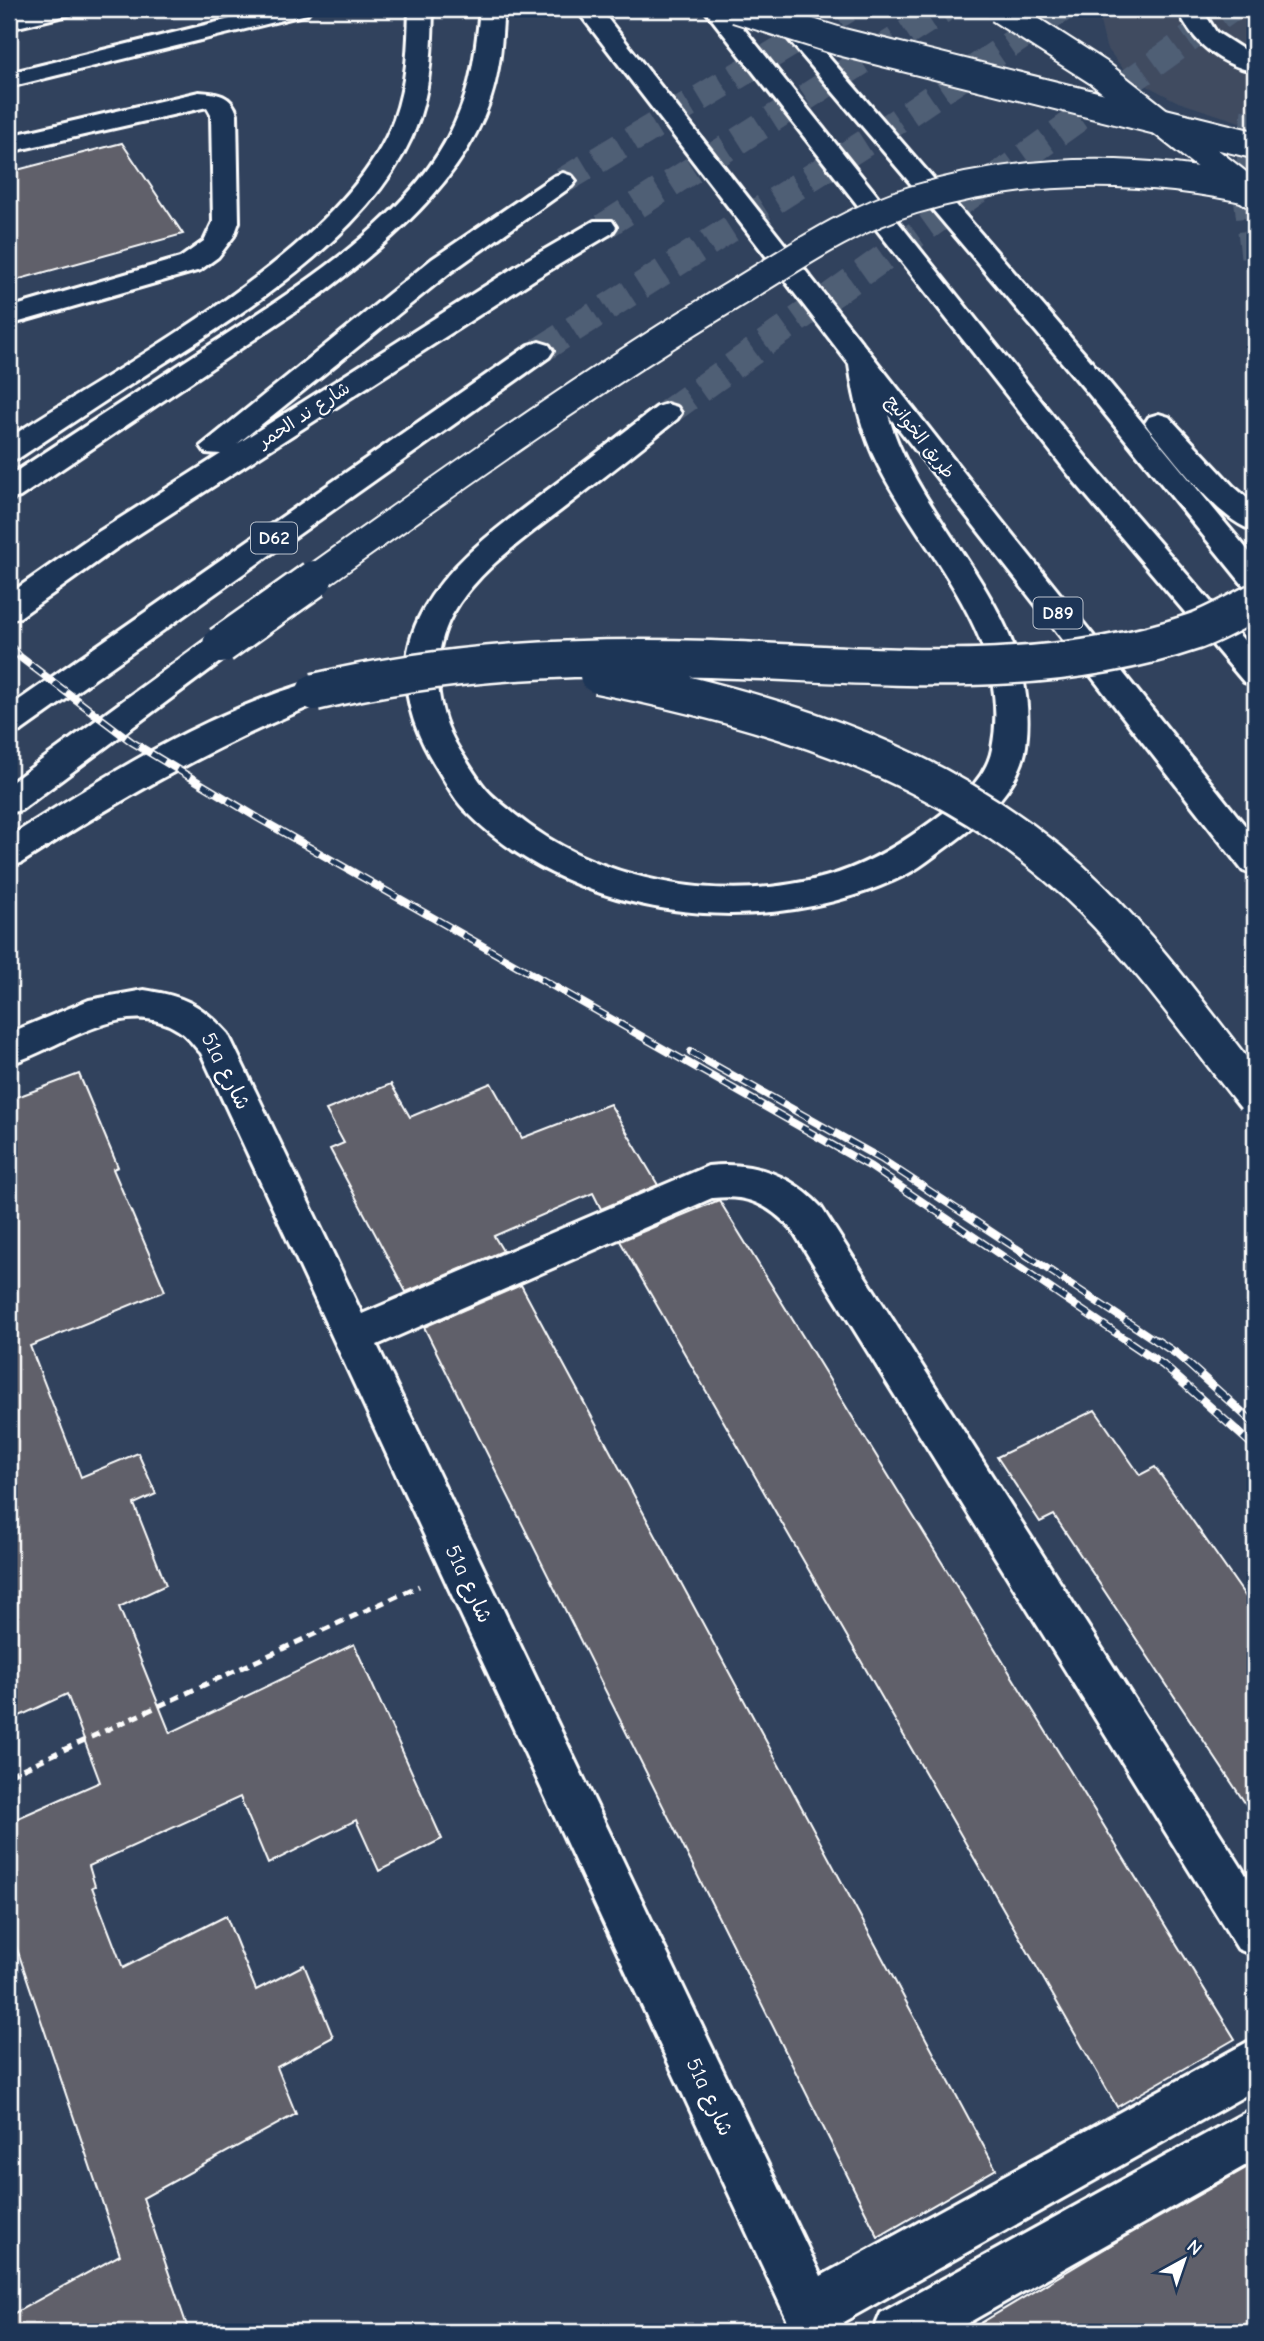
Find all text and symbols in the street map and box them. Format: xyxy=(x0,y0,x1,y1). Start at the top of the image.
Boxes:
street label: شارع ند الحمر xyxy=(252,378,354,454)
street label: طريق الخوانيج xyxy=(880,391,959,483)
road number: D62 xyxy=(251,523,297,554)
road number: D89 xyxy=(1034,598,1082,628)
street label: 51a شارع xyxy=(194,1029,256,1115)
street label: 51a شارع xyxy=(438,1541,497,1628)
street label: 51a شارع xyxy=(679,2054,738,2141)
north arrow xyxy=(1148,2226,1218,2296)
text: N xyxy=(1182,2235,1206,2260)

